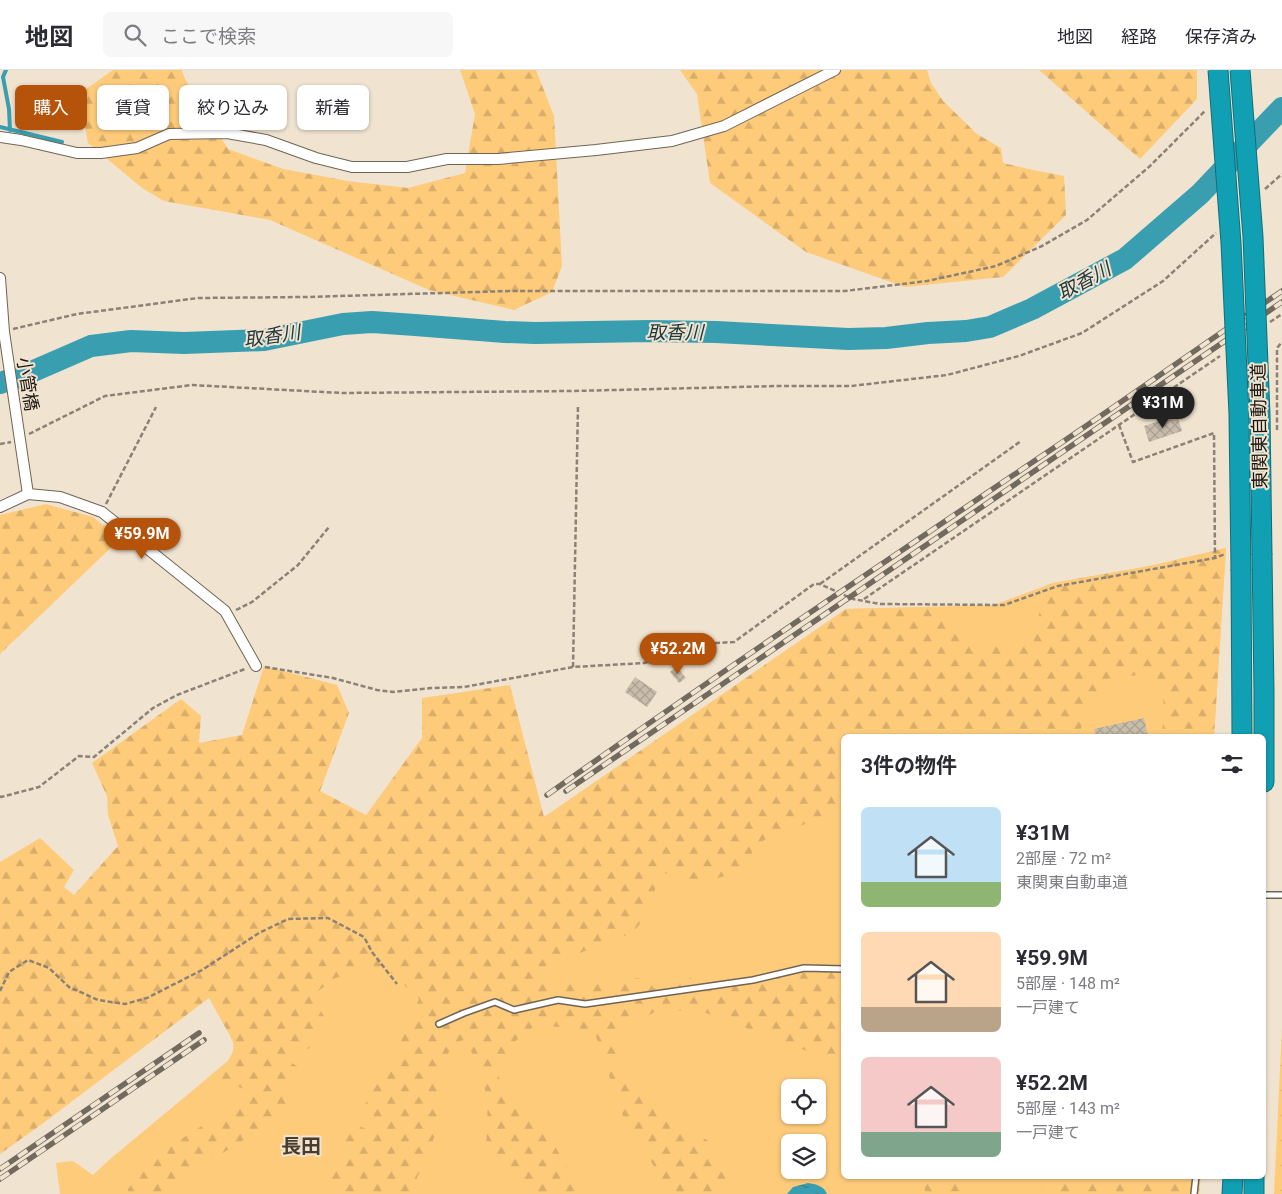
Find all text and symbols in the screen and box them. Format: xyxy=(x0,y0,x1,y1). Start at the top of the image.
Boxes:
search box xyxy=(103,12,453,57)
icon: search xyxy=(121,21,149,49)
text: 地図 xyxy=(25,23,73,51)
text: ここで検索 xyxy=(161,25,256,48)
text: 地図 xyxy=(1057,26,1093,47)
text: 経路 xyxy=(1121,26,1157,47)
text: 保存済み xyxy=(1185,26,1257,47)
chip: 購入 xyxy=(15,85,87,130)
chip: 賃貸 xyxy=(97,85,169,130)
chip: 絞り込み xyxy=(179,85,287,130)
chip: 新着 xyxy=(297,85,369,130)
water label: 取香川 xyxy=(1053,257,1116,305)
water label: 取香川 xyxy=(242,320,304,351)
water label: 取香川 xyxy=(646,321,705,344)
street label: 小管橋 xyxy=(13,356,43,412)
street label: 東関東自動車道 xyxy=(1247,363,1271,489)
pin: ¥31M xyxy=(1133,386,1193,429)
text: ¥31M xyxy=(1143,393,1183,412)
pin: ¥59.9M xyxy=(101,518,183,560)
text: ¥59.9M xyxy=(115,524,169,543)
pin: ¥52.2M xyxy=(637,632,719,675)
text: ¥52.2M xyxy=(651,639,705,658)
icon: filters xyxy=(1218,750,1246,778)
text: 3件の物件 xyxy=(861,754,957,778)
text: ¥31M xyxy=(1016,821,1070,845)
icon: home xyxy=(901,827,961,887)
text: 2部屋 · 72 m² xyxy=(1016,849,1111,868)
text: 東関東自動車道 xyxy=(1016,873,1128,892)
text: ¥59.9M xyxy=(1016,946,1088,970)
icon: home xyxy=(901,952,961,1012)
text: 5部屋 · 148 m² xyxy=(1016,974,1120,993)
text: 一戸建て xyxy=(1016,998,1080,1017)
text: ¥52.2M xyxy=(1016,1071,1088,1095)
icon: home xyxy=(901,1077,961,1137)
map controls xyxy=(781,1079,826,1179)
button: locate xyxy=(781,1079,826,1124)
text: 5部屋 · 143 m² xyxy=(1016,1099,1120,1118)
text: 一戸建て xyxy=(1016,1123,1080,1142)
district label: 長田 xyxy=(281,1134,321,1158)
button: layers xyxy=(781,1134,826,1179)

